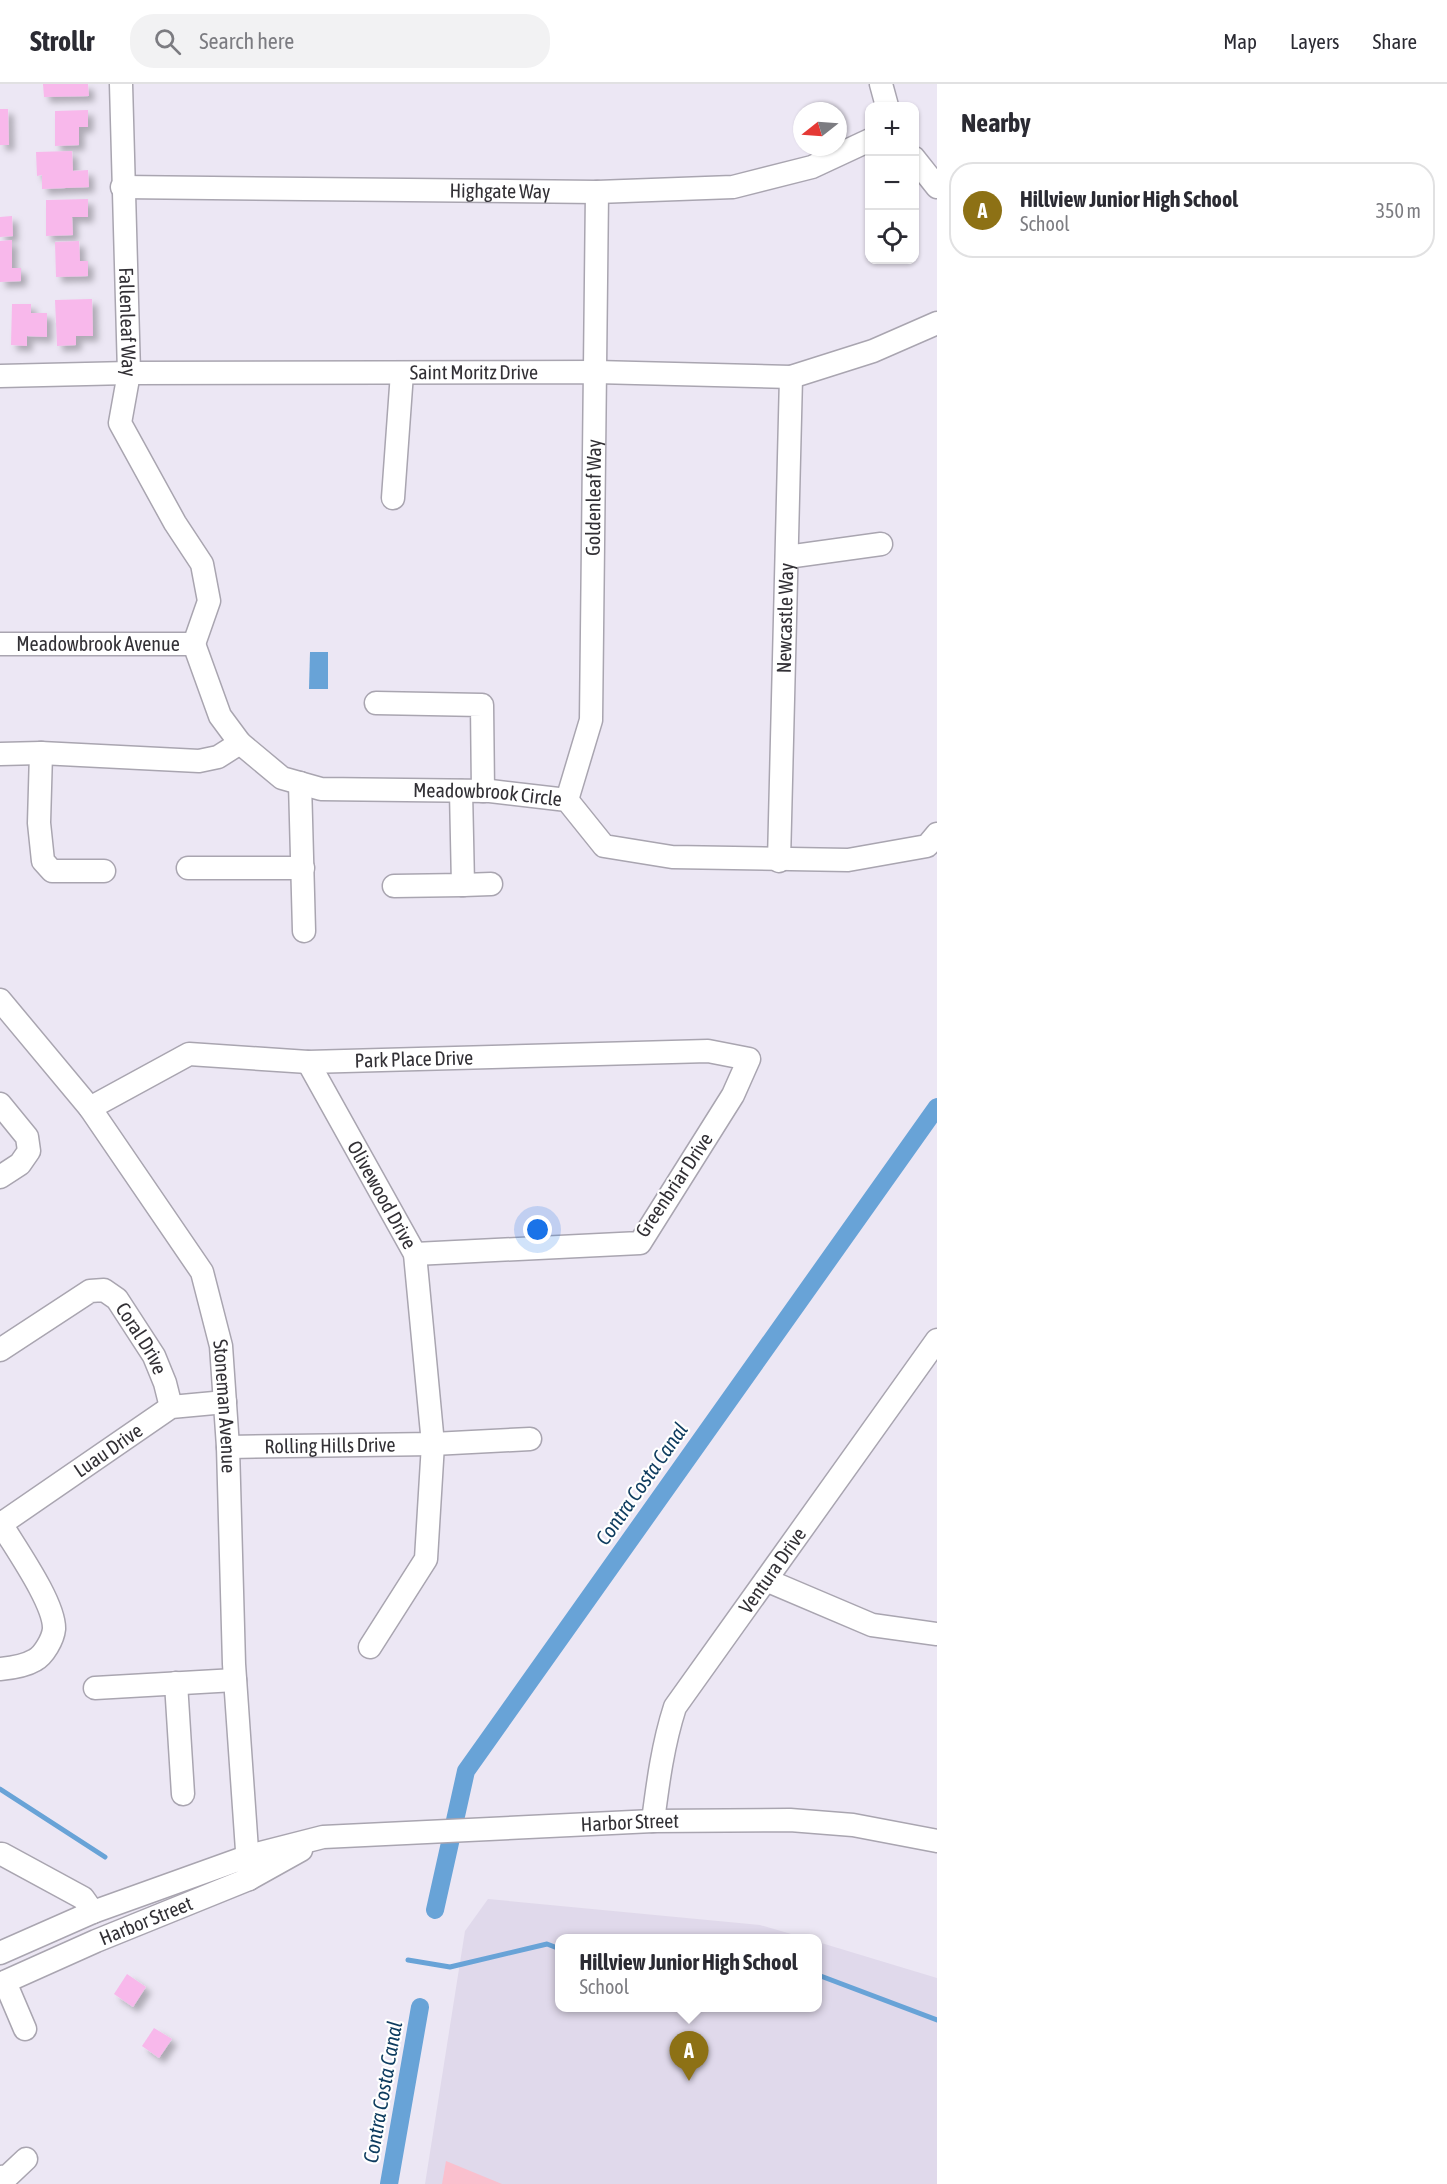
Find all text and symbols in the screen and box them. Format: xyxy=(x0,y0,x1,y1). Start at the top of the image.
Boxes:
search box xyxy=(130,14,550,68)
text: Strollr xyxy=(30,25,94,57)
icon: search xyxy=(151,25,184,58)
text: Search here xyxy=(199,28,294,54)
text: Map xyxy=(1223,29,1257,53)
text: Layers xyxy=(1290,29,1340,53)
text: Share xyxy=(1373,29,1417,53)
north arrow xyxy=(793,102,847,156)
map controls xyxy=(865,102,919,264)
button: + xyxy=(865,102,919,156)
text: Nearby xyxy=(961,108,1031,138)
button: − xyxy=(865,156,919,210)
street label: Highgate Way xyxy=(449,178,551,203)
text: Hillview Junior High School xyxy=(1020,186,1238,212)
text: A xyxy=(978,199,987,222)
text: 350 m xyxy=(1376,199,1421,222)
button: locate xyxy=(865,210,919,264)
text: School xyxy=(1020,212,1070,235)
street label: Fallenleaf Way xyxy=(115,267,141,377)
street label: Saint Moritz Drive xyxy=(410,360,538,383)
street label: Goldenleaf Way xyxy=(581,439,605,556)
street label: Newcastle Way xyxy=(772,563,797,674)
street label: Meadowbrook Avenue xyxy=(16,632,180,655)
street label: Meadowbrook Circle xyxy=(413,778,563,810)
street label: Park Place Drive xyxy=(354,1045,474,1072)
street label: Greenbriar Drive xyxy=(630,1128,717,1241)
street label: Olivewood Drive xyxy=(343,1136,422,1253)
your location xyxy=(523,1215,552,1244)
street label: Coral Drive xyxy=(111,1298,172,1377)
street label: Stoneman Avenue xyxy=(209,1337,241,1473)
street label: Luau Drive xyxy=(69,1418,146,1481)
water label: Contra Costa Canal xyxy=(590,1418,692,1549)
street label: Rolling Hills Drive xyxy=(264,1433,396,1457)
street label: Ventura Drive xyxy=(734,1523,810,1618)
street label: Harbor Street xyxy=(580,1809,679,1835)
street label: Harbor Street xyxy=(96,1891,196,1949)
popup xyxy=(555,1934,822,2012)
text: Hillview Junior High School xyxy=(579,1949,798,1975)
text: School xyxy=(579,1975,629,1998)
water label: Contra Costa Canal xyxy=(358,2019,406,2165)
pin: A xyxy=(670,2032,708,2081)

